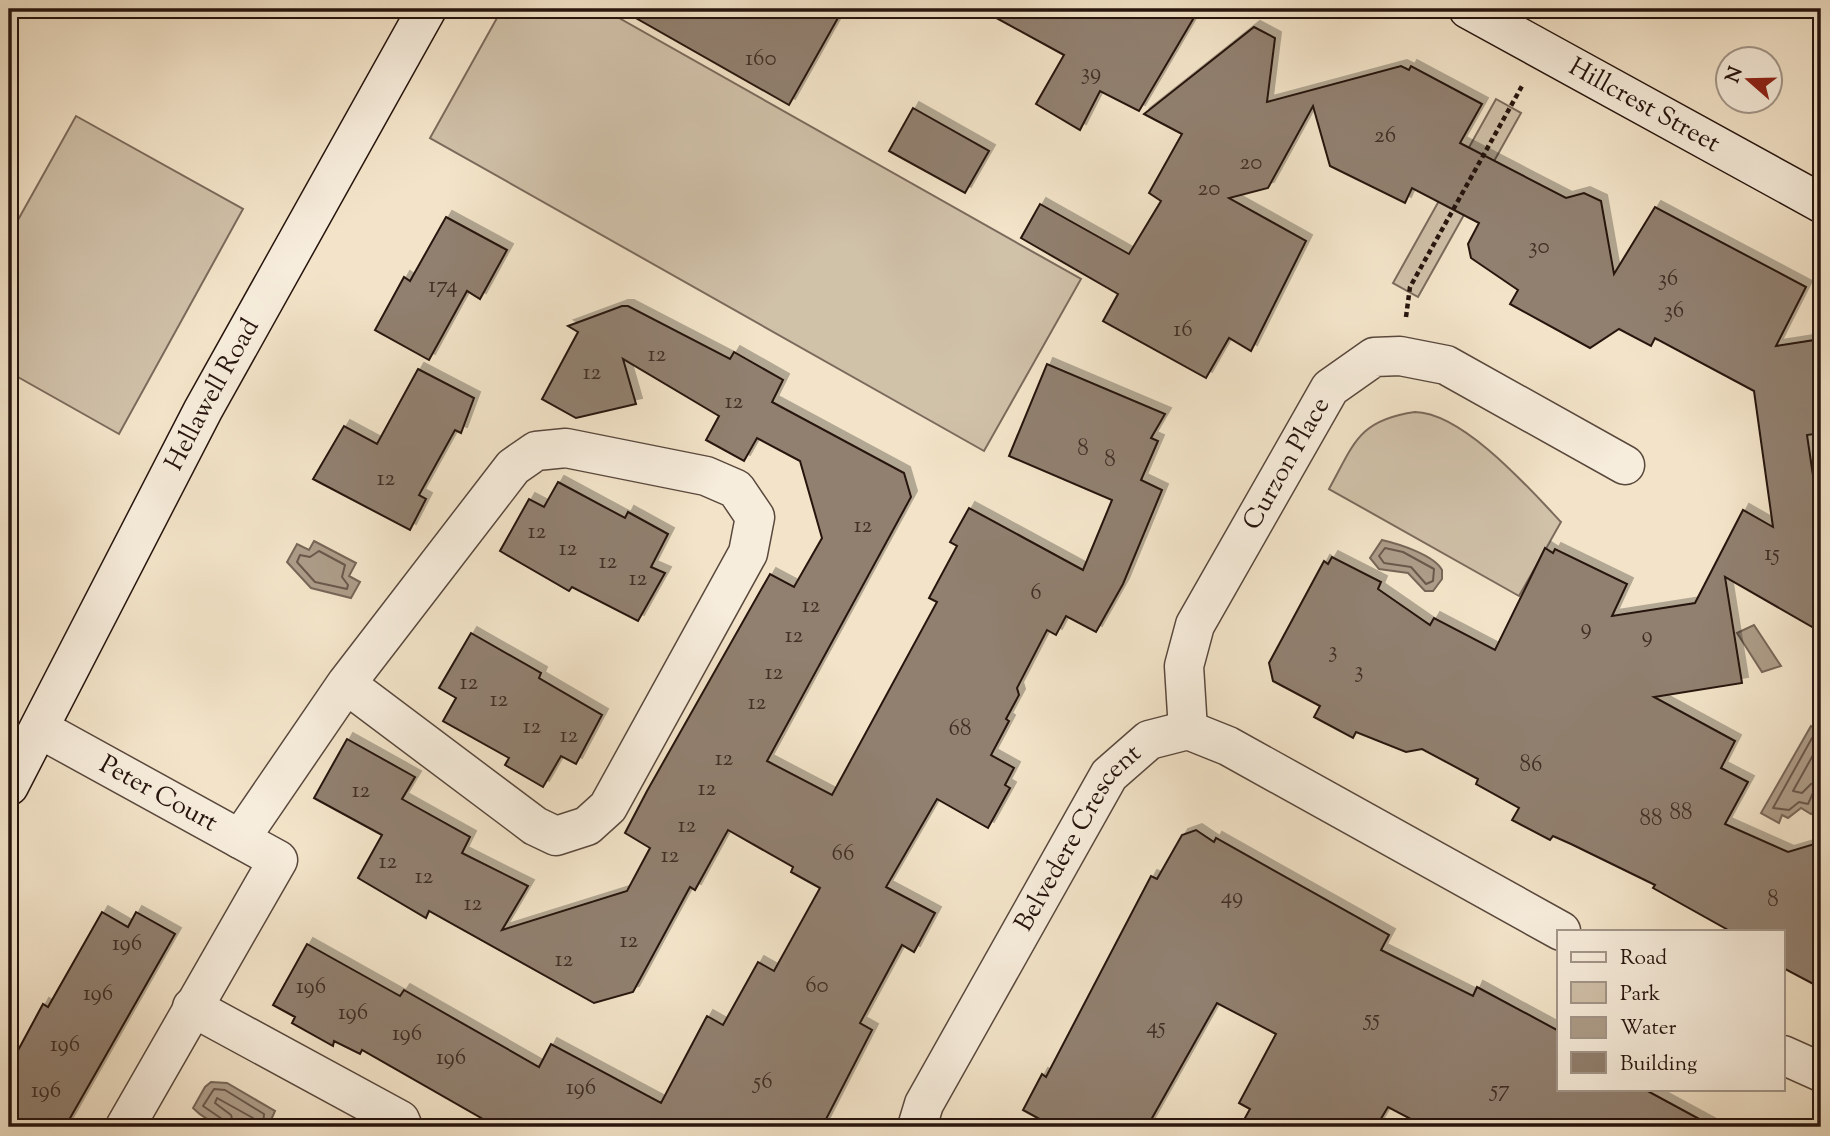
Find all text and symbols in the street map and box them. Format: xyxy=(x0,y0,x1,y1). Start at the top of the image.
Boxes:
house number: 160 xyxy=(745,43,777,76)
north arrow xyxy=(1714,46,1784,116)
street label: Hillcrest Street xyxy=(1562,49,1727,162)
house number: 39 xyxy=(1081,57,1101,90)
text: N xyxy=(1720,63,1751,87)
house number: 26 xyxy=(1374,120,1396,153)
house number: 20 xyxy=(1240,147,1262,180)
house number: 20 xyxy=(1198,173,1220,206)
house number: 30 xyxy=(1528,231,1550,264)
house number: 36 xyxy=(1658,263,1678,296)
house number: 174 xyxy=(428,270,458,303)
house number: 36 xyxy=(1664,295,1684,328)
street label: Hellawell Road xyxy=(156,312,269,477)
house number: 16 xyxy=(1173,314,1193,347)
house number: 12 xyxy=(648,339,667,372)
house number: 12 xyxy=(583,357,602,390)
house number: 12 xyxy=(725,386,744,419)
street label: Curzon Place xyxy=(1234,391,1339,537)
house number: 8 xyxy=(1077,433,1089,466)
house number: 8 xyxy=(1104,444,1116,477)
house number: 12 xyxy=(377,463,396,496)
house number: 12 xyxy=(854,510,873,543)
house number: 12 xyxy=(528,516,547,549)
house number: 12 xyxy=(559,533,578,566)
house number: 15 xyxy=(1764,538,1780,571)
house number: 12 xyxy=(599,546,618,579)
house number: 12 xyxy=(629,563,648,596)
house number: 6 xyxy=(1030,577,1042,610)
house number: 12 xyxy=(802,590,821,623)
house number: 9 xyxy=(1580,612,1592,645)
house number: 12 xyxy=(785,620,804,653)
house number: 9 xyxy=(1641,620,1653,653)
house number: 3 xyxy=(1328,635,1338,668)
house number: 3 xyxy=(1354,655,1364,688)
house number: 12 xyxy=(765,657,784,690)
house number: 12 xyxy=(460,667,479,700)
house number: 12 xyxy=(490,684,509,717)
house number: 12 xyxy=(748,687,767,720)
house number: 12 xyxy=(523,711,542,744)
house number: 68 xyxy=(949,713,971,746)
house number: 12 xyxy=(560,720,579,753)
street label: Belvedere Crescent xyxy=(1006,736,1150,938)
house number: 12 xyxy=(715,743,734,776)
street label: Peter Court xyxy=(92,747,224,842)
house number: 86 xyxy=(1520,749,1542,782)
house number: 12 xyxy=(698,773,717,806)
house number: 12 xyxy=(352,775,371,808)
house number: 88 xyxy=(1670,797,1693,830)
house number: 88 xyxy=(1640,803,1663,836)
house number: 12 xyxy=(678,810,697,843)
house number: 66 xyxy=(832,838,854,871)
house number: 12 xyxy=(661,840,680,873)
house number: 12 xyxy=(379,846,398,879)
house number: 12 xyxy=(415,861,434,894)
house number: 49 xyxy=(1221,881,1243,914)
house number: 8 xyxy=(1767,884,1779,917)
house number: 12 xyxy=(464,888,483,921)
house number: 12 xyxy=(620,925,639,958)
house number: 196 xyxy=(112,928,142,961)
legend xyxy=(1557,930,1784,1090)
house number: 12 xyxy=(555,944,574,977)
text: Road xyxy=(1620,944,1667,974)
house number: 60 xyxy=(805,970,829,1003)
house number: 196 xyxy=(296,971,326,1004)
house number: 196 xyxy=(83,978,113,1011)
text: Park xyxy=(1620,980,1661,1010)
house number: 196 xyxy=(338,997,368,1030)
house number: 55 xyxy=(1362,1003,1380,1036)
house number: 45 xyxy=(1146,1011,1166,1044)
text: Water xyxy=(1620,1014,1677,1044)
house number: 196 xyxy=(392,1018,422,1051)
house number: 196 xyxy=(50,1029,80,1062)
house number: 196 xyxy=(436,1042,466,1075)
text: Building xyxy=(1620,1050,1697,1080)
house number: 56 xyxy=(751,1066,773,1099)
house number: 196 xyxy=(566,1072,596,1105)
house number: 57 xyxy=(1488,1074,1510,1107)
house number: 196 xyxy=(31,1075,61,1108)

